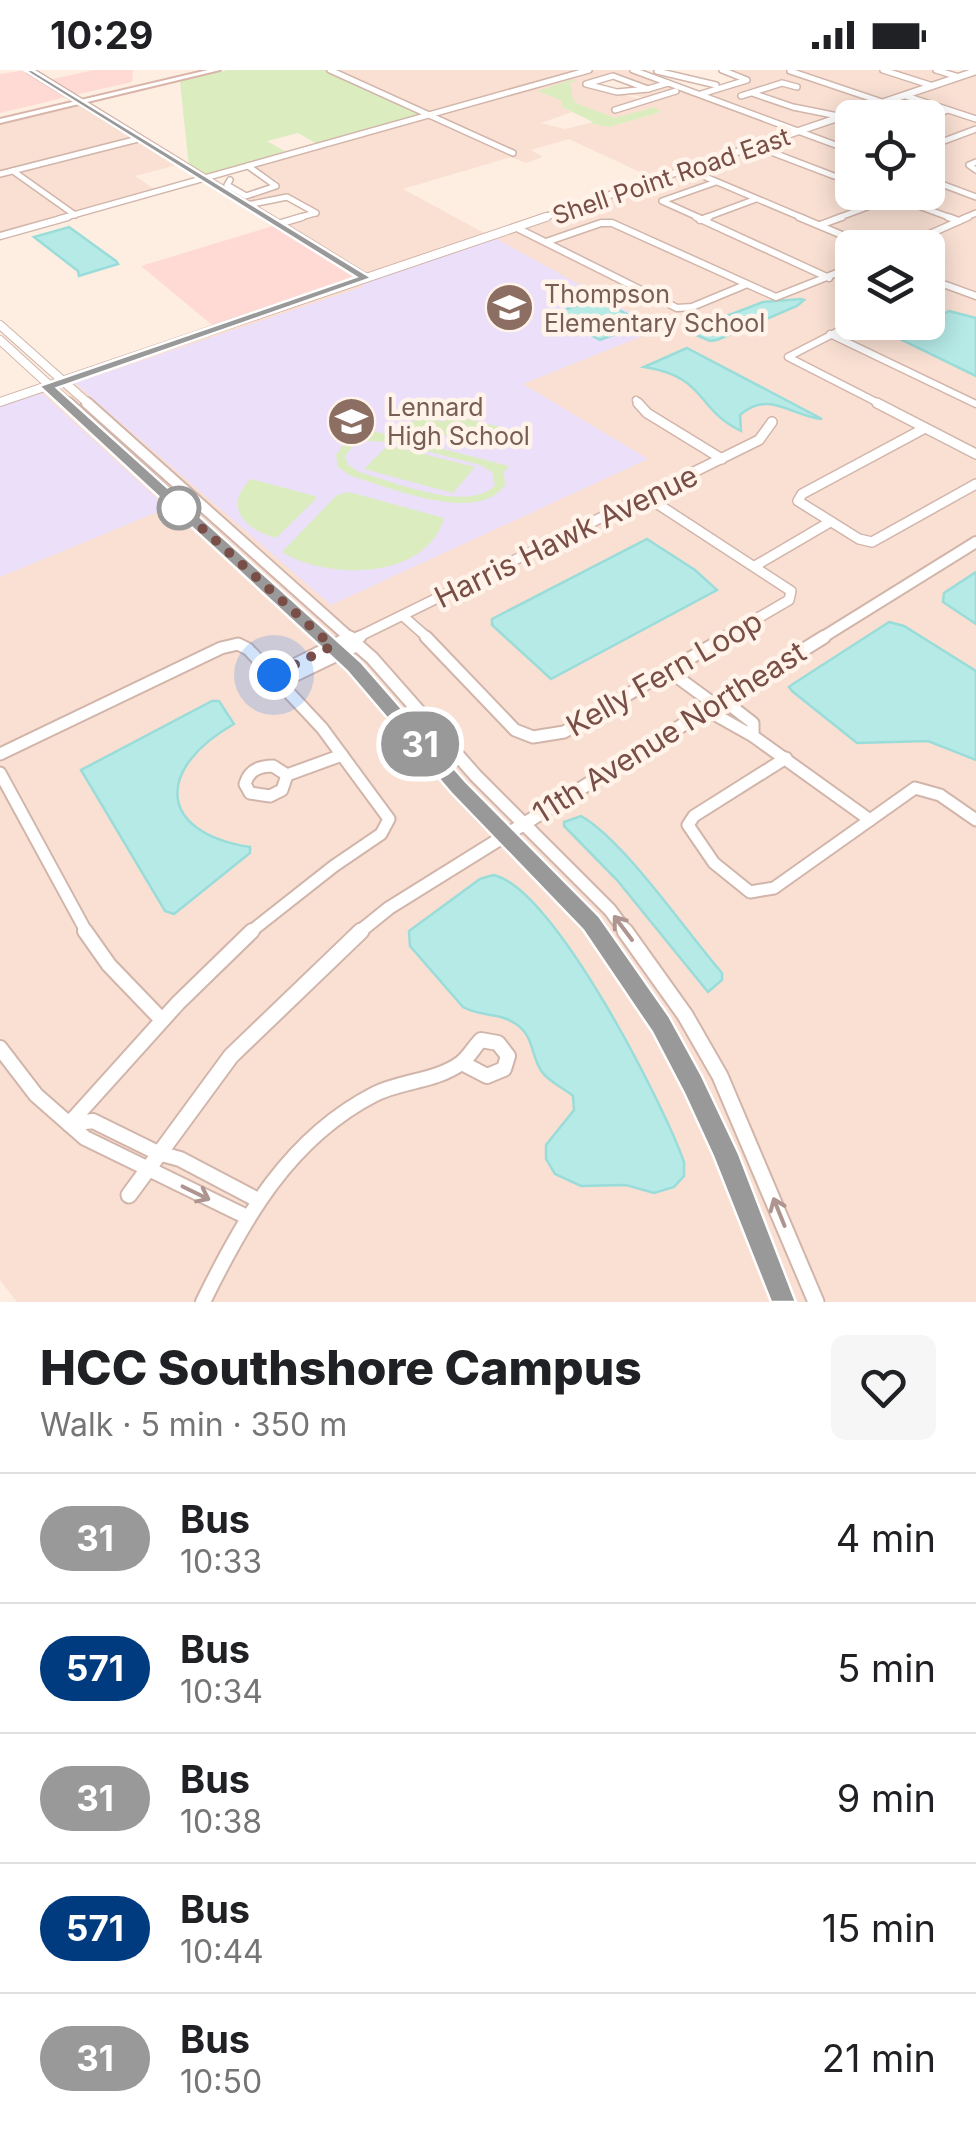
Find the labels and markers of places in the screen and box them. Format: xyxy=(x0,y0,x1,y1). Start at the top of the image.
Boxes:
place label: Thompson Elementary School xyxy=(544,279,765,338)
school or university icon: Thompson Elementary School xyxy=(483,282,535,334)
place label: Lennard High School xyxy=(387,392,530,451)
school or university icon: Lennard High School xyxy=(326,395,378,447)
unlabelled marker xyxy=(158,487,200,529)

